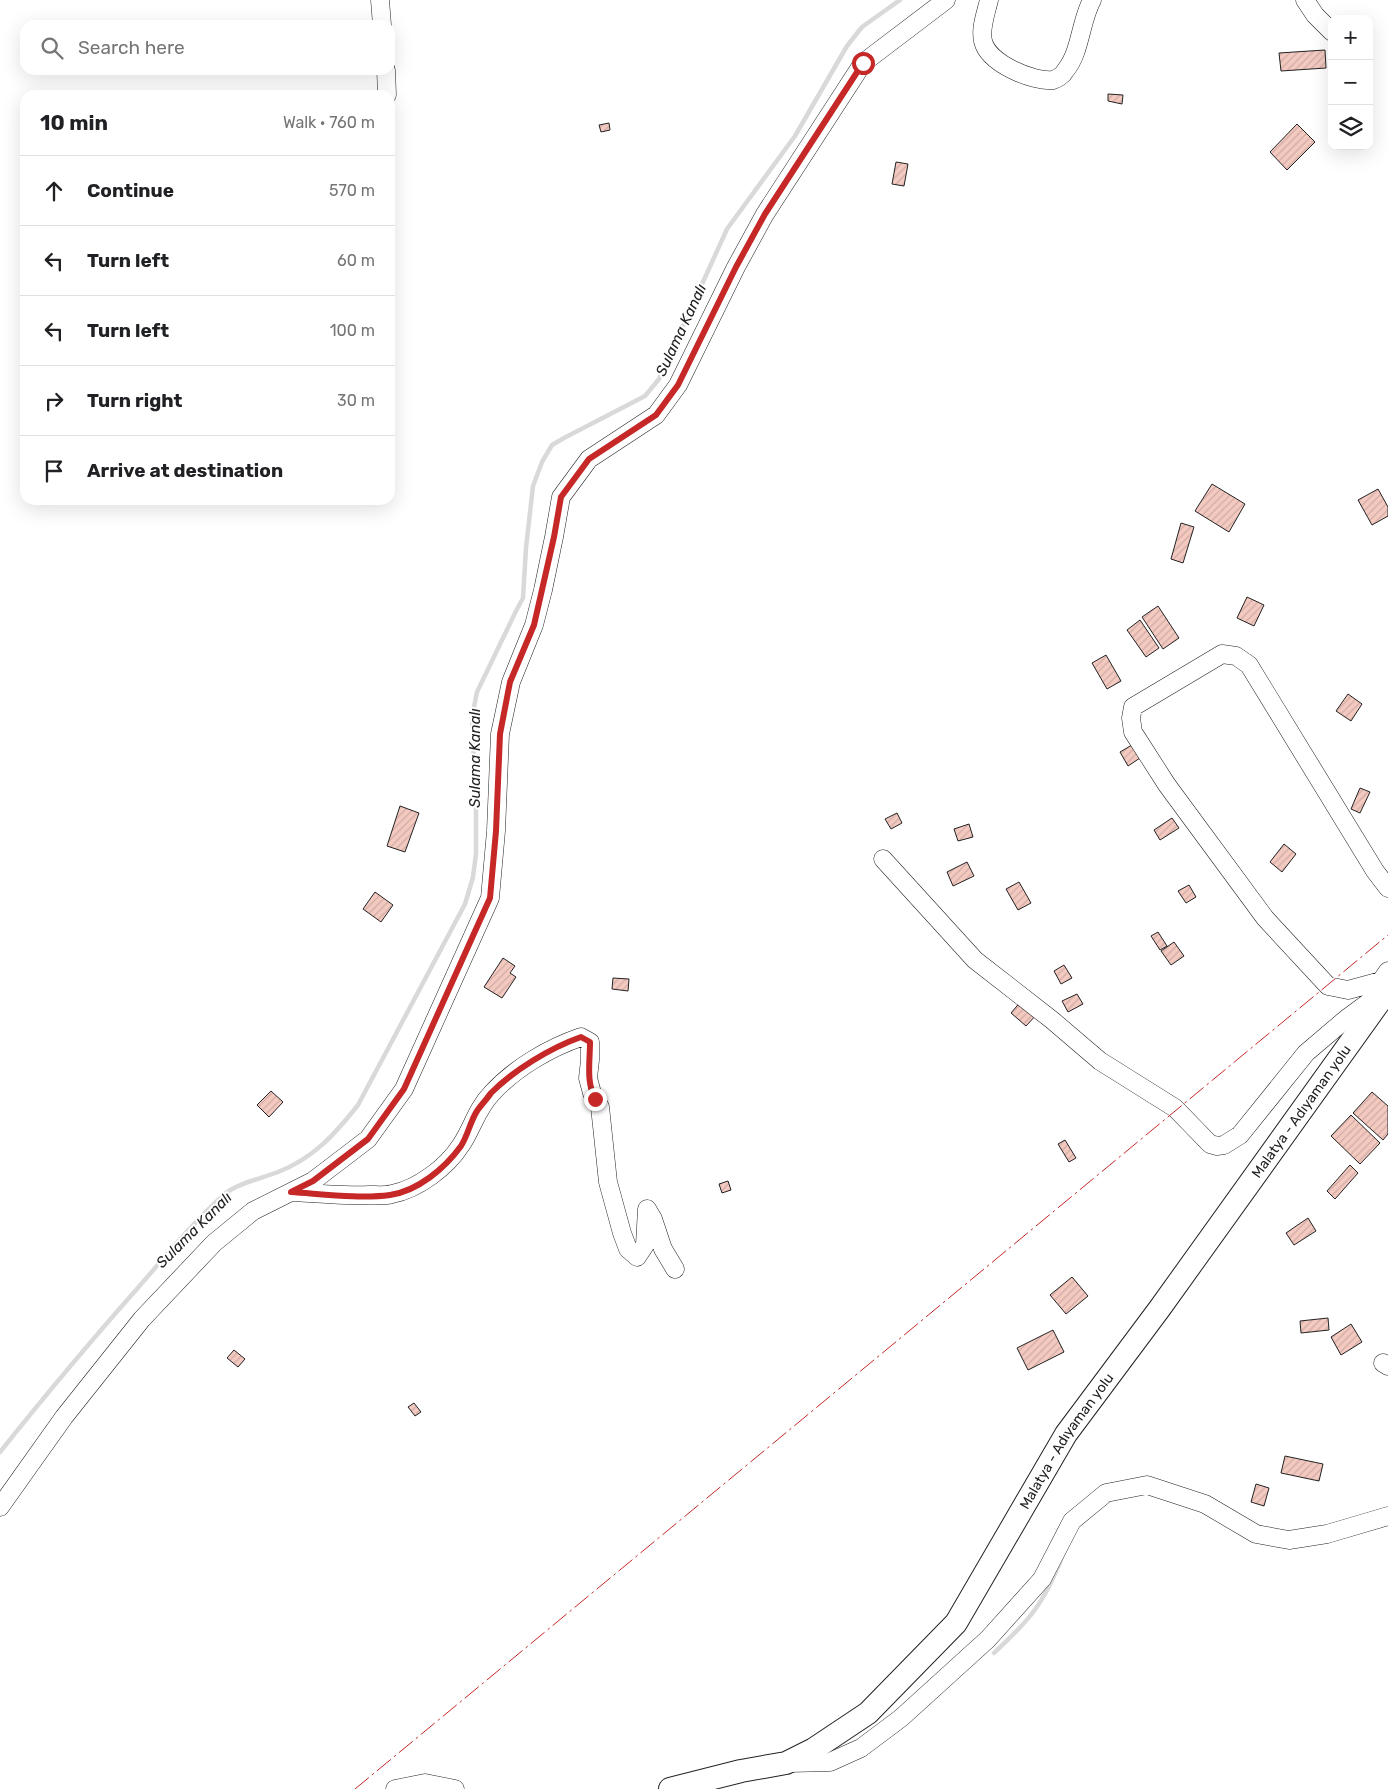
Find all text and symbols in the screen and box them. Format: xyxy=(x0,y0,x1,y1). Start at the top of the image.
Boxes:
map controls xyxy=(1328,15,1373,150)
button: + xyxy=(1328,15,1373,60)
search box xyxy=(20,20,395,75)
icon: search xyxy=(38,34,66,62)
text: Search here xyxy=(78,36,185,59)
route start xyxy=(852,52,875,75)
button: − xyxy=(1328,60,1373,105)
button: layers xyxy=(1328,105,1373,150)
text: 10 min xyxy=(40,110,108,135)
text: Walk · 760 m xyxy=(283,113,375,132)
icon: ahead xyxy=(40,177,68,205)
text: Continue xyxy=(87,179,174,202)
text: 570 m xyxy=(329,181,375,200)
icon: left xyxy=(40,247,68,275)
text: Turn left xyxy=(87,249,169,272)
text: 60 m xyxy=(337,251,375,270)
water label: Sulama Kanalı xyxy=(652,281,710,379)
icon: left xyxy=(40,317,68,345)
text: Turn left xyxy=(87,319,169,342)
text: 100 m xyxy=(330,321,375,340)
icon: right xyxy=(40,387,68,415)
text: Turn right xyxy=(87,389,182,412)
text: 30 m xyxy=(337,391,375,410)
icon: arrive xyxy=(40,457,68,485)
text: Arrive at destination xyxy=(87,459,283,482)
water label: Sulama Kanalı xyxy=(466,708,484,808)
street label: Malatya - Adıyaman yolu xyxy=(1248,1042,1355,1181)
route end xyxy=(584,1088,607,1111)
water label: Sulama Kanalı xyxy=(152,1188,236,1272)
street label: Malatya - Adıyaman yolu xyxy=(1016,1370,1117,1512)

